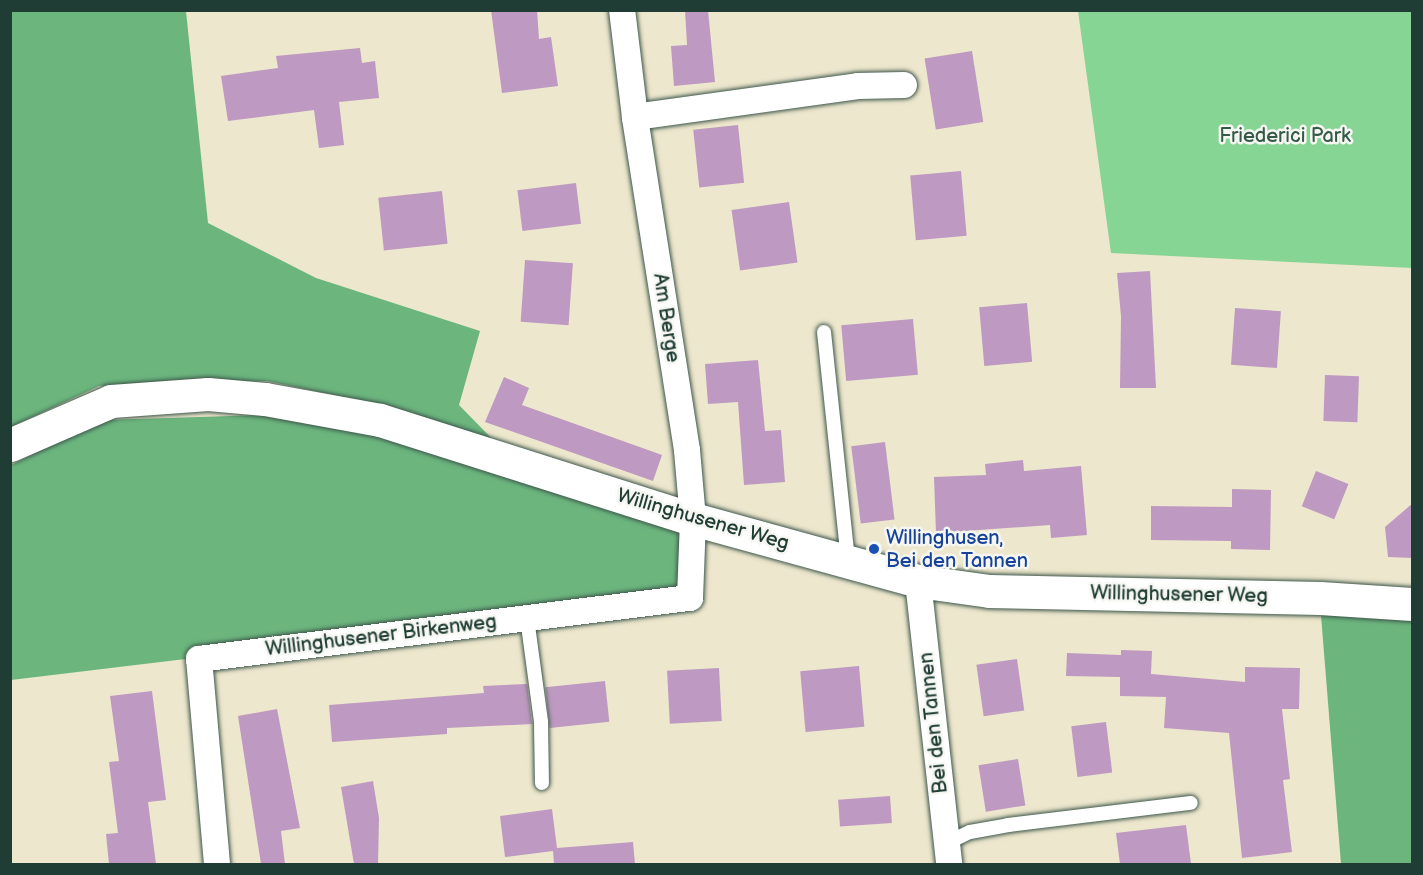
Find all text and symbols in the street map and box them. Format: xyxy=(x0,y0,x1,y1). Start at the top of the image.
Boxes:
park label: Friederici Park xyxy=(1219,124,1351,148)
street label: Am Berge xyxy=(647,272,685,364)
street label: Willinghusener Weg xyxy=(614,484,792,556)
place label: Willinghusen, Bei den Tannen xyxy=(886,526,1029,573)
marker: Willinghusen, Bei den Tannen xyxy=(867,542,881,556)
street label: Willinghusener Weg xyxy=(1090,581,1268,609)
street label: Willinghusener Birkenweg xyxy=(264,610,498,662)
street label: Bei den Tannen xyxy=(915,651,953,795)

